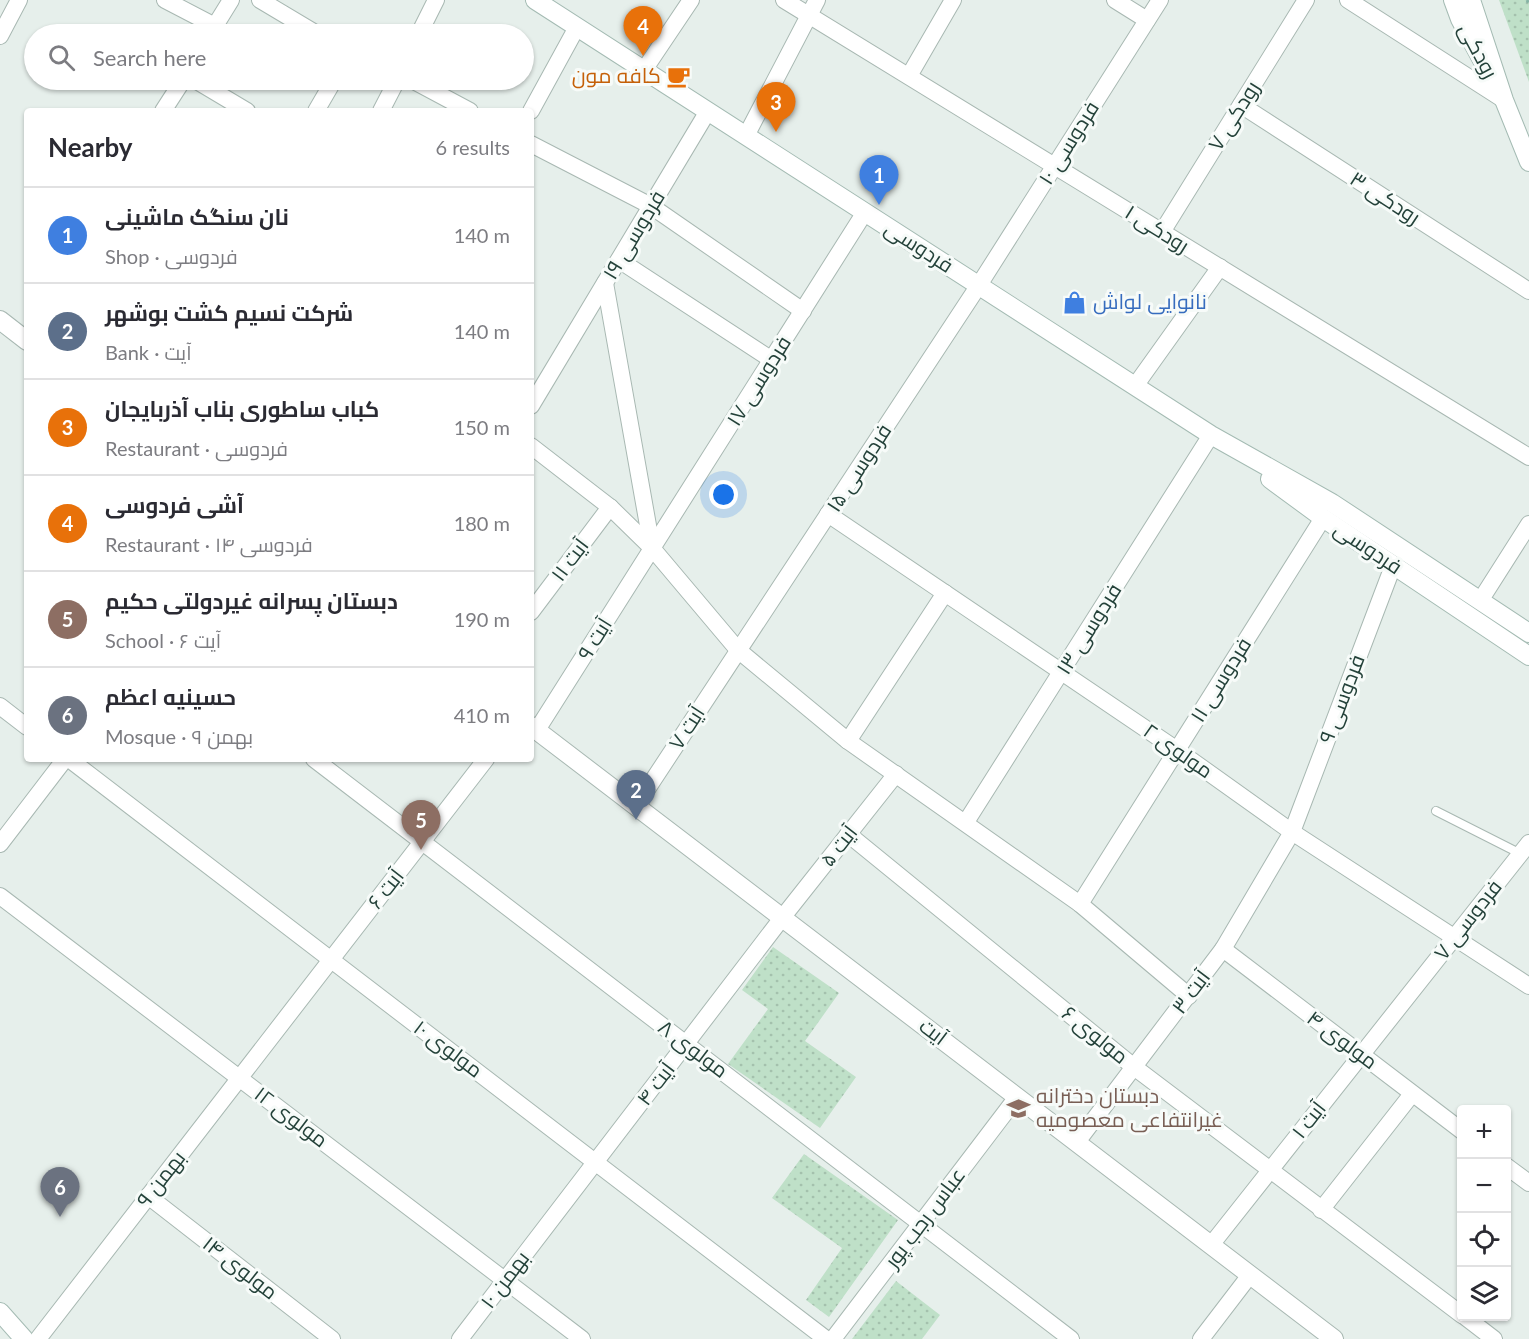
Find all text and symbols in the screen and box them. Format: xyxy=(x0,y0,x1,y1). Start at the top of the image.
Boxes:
pin: 4 xyxy=(624,7,662,56)
street label: رودکی xyxy=(1453,18,1504,83)
search box xyxy=(24,24,534,90)
icon: search xyxy=(45,41,78,74)
text: Search here xyxy=(93,44,206,71)
place label: کافه مون xyxy=(572,62,661,89)
cafe icon: کافه مون xyxy=(666,63,692,89)
street label: رودکی ۷ xyxy=(1202,76,1266,156)
pin: 3 xyxy=(756,82,796,132)
street label: فردوسی ۱۰ xyxy=(1032,96,1105,190)
text: Nearby xyxy=(48,131,133,163)
text: 6 results xyxy=(435,135,510,159)
pin: 1 xyxy=(860,156,898,205)
street label: رودکی ۳ xyxy=(1345,165,1425,230)
street label: فردوسی ۱۹ xyxy=(596,185,671,284)
street label: رودکی ۱ xyxy=(1120,198,1194,259)
text: نان سنگک ماشینی xyxy=(105,203,289,230)
street label: فردوسی xyxy=(880,214,959,279)
text: 1 xyxy=(62,223,73,247)
text: 140 m xyxy=(454,223,510,247)
text: Shop · فردوسی xyxy=(105,244,238,268)
place label: نانوایی لواش xyxy=(1093,288,1207,315)
shop icon: نانوایی لواش xyxy=(1062,289,1088,315)
text: شرکت نسیم کشت بوشهر xyxy=(105,299,353,326)
text: 2 xyxy=(62,319,73,343)
text: 140 m xyxy=(454,319,510,343)
street label: فردوسی ۱۷ xyxy=(720,331,797,431)
text: Bank · آیت xyxy=(105,340,192,364)
text: کباب ساطوری بناب آذربایجان xyxy=(105,395,379,422)
text: 3 xyxy=(62,415,73,439)
text: 150 m xyxy=(454,415,510,439)
street label: فردوسی ۱۵ xyxy=(820,418,897,517)
text: Restaurant · فردوسی xyxy=(105,436,288,460)
your location xyxy=(709,480,738,509)
text: آشی فردوسی xyxy=(105,491,244,518)
text: 4 xyxy=(62,511,73,535)
text: 180 m xyxy=(454,511,510,535)
street label: فردوسی xyxy=(1329,515,1408,580)
text: Restaurant · فردوسی ۱۴ xyxy=(105,532,313,556)
street label: آیت ۱۱ xyxy=(545,533,593,585)
street label: فردوسی ۱۳ xyxy=(1050,578,1127,679)
text: دبستان پسرانه غیردولتی حکیم xyxy=(105,587,398,614)
text: 5 xyxy=(62,607,73,631)
text: 190 m xyxy=(454,607,510,631)
street label: آیت ۹ xyxy=(571,612,616,664)
text: School · آیت ۶ xyxy=(105,628,221,652)
street label: فردوسی ۱۱ xyxy=(1184,632,1257,727)
street label: فردوسی ۹ xyxy=(1312,651,1371,747)
text: حسینیه اعظم xyxy=(105,683,236,710)
street label: آیت ۷ xyxy=(662,700,709,754)
text: 6 xyxy=(62,703,73,727)
text: 410 m xyxy=(454,703,510,727)
street label: مولوی ۲ xyxy=(1138,717,1218,784)
text: Mosque · بهمن ۹ xyxy=(105,724,253,748)
pin: 2 xyxy=(616,770,656,820)
pin: 5 xyxy=(402,800,440,850)
street label: آیت ۵ xyxy=(814,819,862,871)
street label: آیت ۶ xyxy=(361,863,408,913)
street label: فردوسی ۷ xyxy=(1428,874,1508,965)
street label: آیت ۳ xyxy=(1165,964,1214,1018)
street label: مولوی ۶ xyxy=(1057,1000,1134,1070)
street label: مولوی ۴ xyxy=(1302,1004,1383,1075)
street label: آیت xyxy=(915,1012,953,1050)
street label: مولوی ۸ xyxy=(653,1013,734,1084)
street label: مولوی ۱۰ xyxy=(408,1014,488,1083)
street label: آیت ۴ xyxy=(630,1056,679,1110)
street label: مولوی ۱۲ xyxy=(249,1080,333,1153)
place label: دبستان دخترانه غیرانتفاعی معصومیه xyxy=(1036,1082,1223,1133)
school or university icon: دبستان دخترانه غیرانتفاعی معصومیه xyxy=(1005,1095,1031,1121)
street label: آیت ۱ xyxy=(1286,1095,1330,1143)
map controls xyxy=(1457,1105,1511,1321)
button: + xyxy=(1457,1105,1511,1159)
street label: بهمن ۹ xyxy=(130,1145,191,1212)
button: − xyxy=(1457,1159,1511,1213)
street label: عباس رجب پور xyxy=(878,1162,972,1275)
pin: 6 xyxy=(40,1168,80,1217)
button: locate xyxy=(1457,1213,1511,1267)
street label: مولوی ۱۴ xyxy=(197,1230,283,1305)
street label: بهمن ۱۰ xyxy=(474,1245,535,1314)
button: layers xyxy=(1457,1267,1511,1321)

